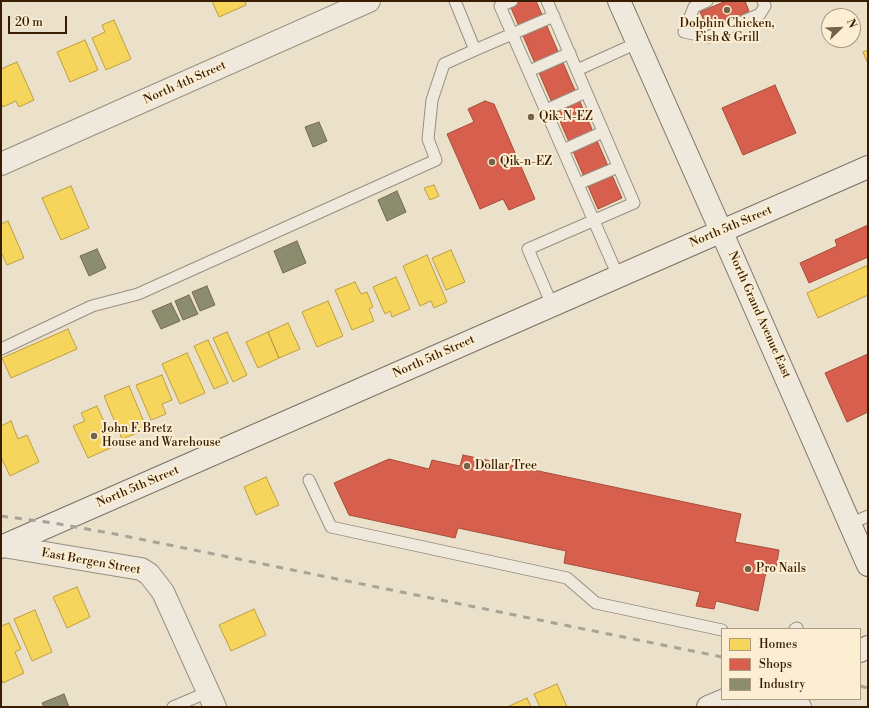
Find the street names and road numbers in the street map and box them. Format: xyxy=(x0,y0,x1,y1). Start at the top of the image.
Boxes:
street label: North 4th Street xyxy=(142,58,228,108)
street label: North 5th Street xyxy=(688,203,774,251)
street label: North Grand Avenue East xyxy=(724,249,794,381)
street label: North 5th Street xyxy=(391,332,477,382)
street label: North 5th Street xyxy=(95,463,181,511)
street label: East Bergen Street xyxy=(40,546,142,578)

